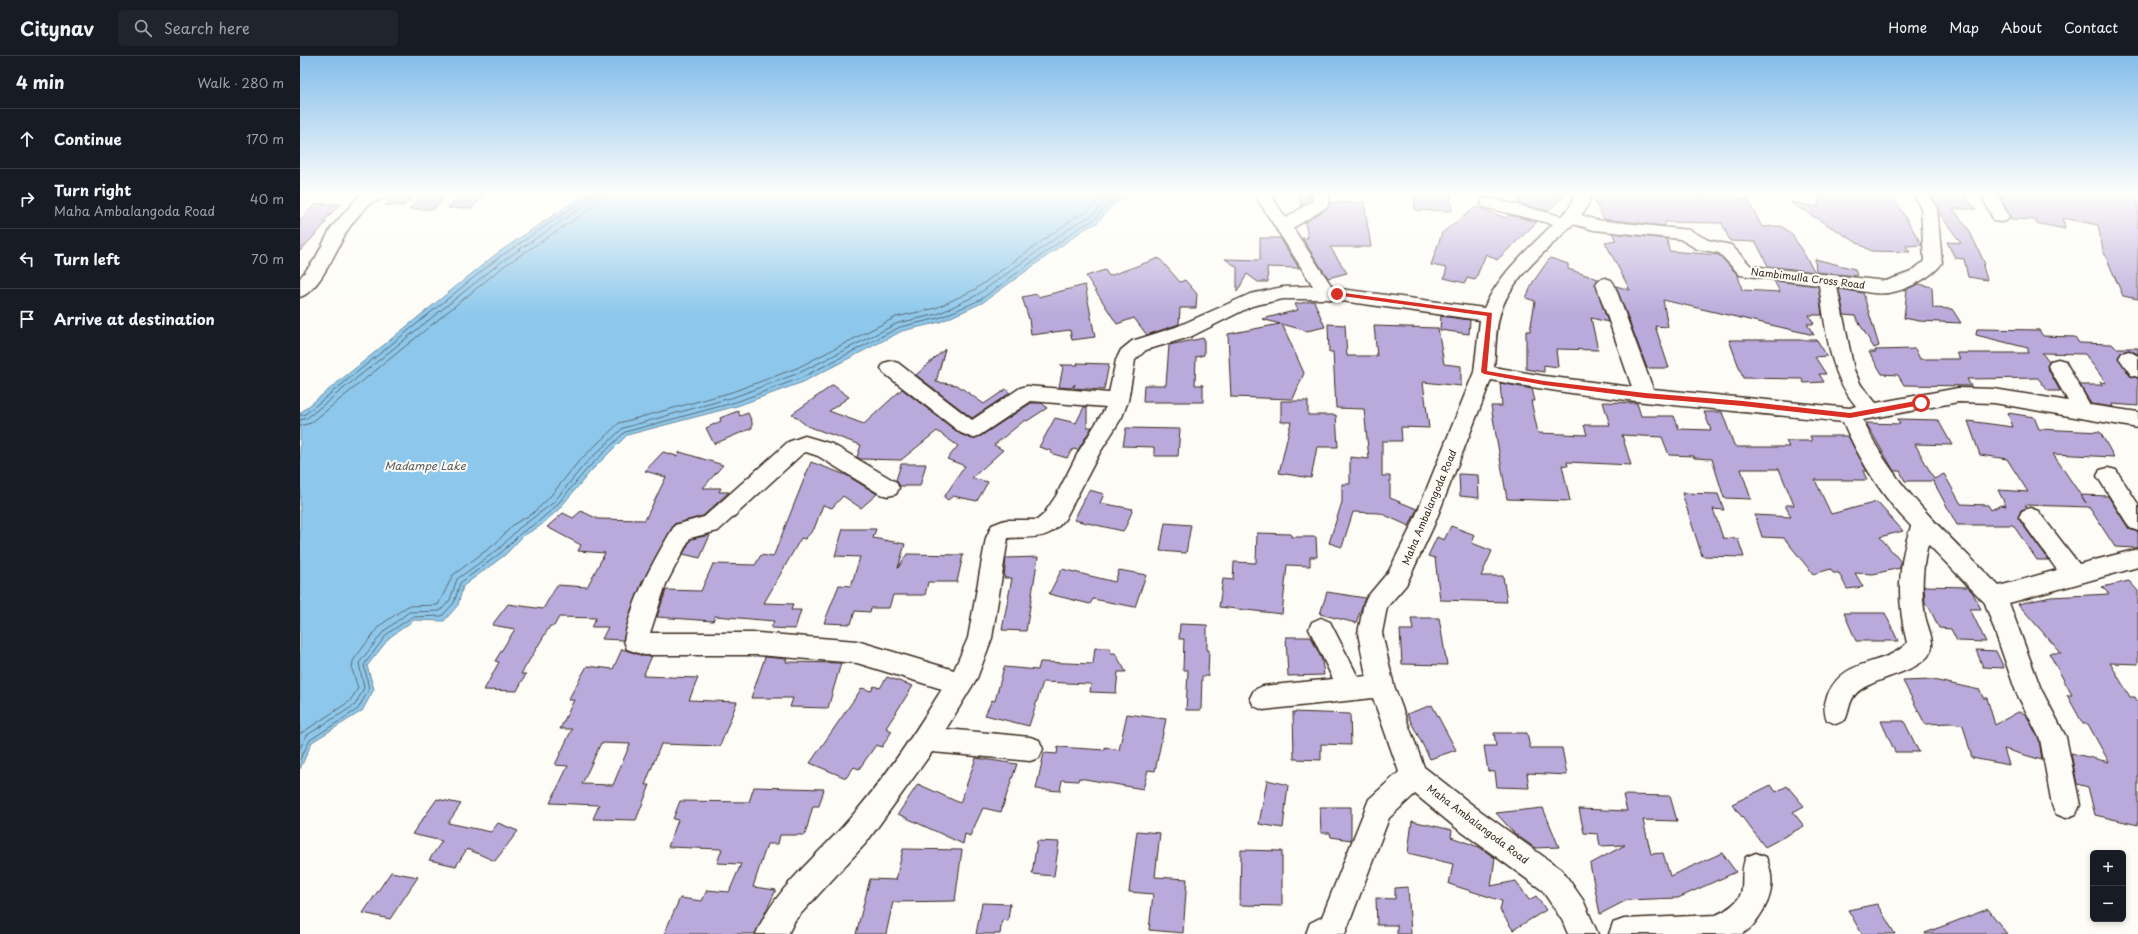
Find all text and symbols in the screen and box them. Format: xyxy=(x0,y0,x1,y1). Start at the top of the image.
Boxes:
search box xyxy=(118,10,398,46)
text: Citynav xyxy=(20,14,94,42)
text: Search here xyxy=(164,16,250,39)
icon: search xyxy=(132,17,154,39)
text: Home xyxy=(1888,17,1927,38)
text: Map xyxy=(1949,17,1979,38)
text: About xyxy=(2001,17,2042,38)
text: Contact xyxy=(2064,17,2118,38)
text: 4 min xyxy=(16,69,64,95)
text: Walk · 280 m xyxy=(197,73,284,92)
text: Continue xyxy=(54,127,122,150)
icon: ahead xyxy=(16,128,38,150)
text: 170 m xyxy=(246,129,284,148)
text: Turn right xyxy=(54,178,131,201)
icon: right xyxy=(16,188,38,210)
text: 40 m xyxy=(250,189,284,208)
text: Maha Ambalangoda Road xyxy=(54,201,215,220)
text: Turn left xyxy=(54,247,120,270)
icon: left xyxy=(16,248,38,270)
text: 70 m xyxy=(251,249,284,268)
street label: Nambimulla Cross Road xyxy=(1750,263,1866,292)
route end xyxy=(1328,285,1346,303)
text: Arrive at destination xyxy=(54,307,215,330)
icon: arrive xyxy=(16,308,38,330)
route start xyxy=(1912,394,1930,412)
street label: Maha Ambalangoda Road xyxy=(1397,447,1460,567)
water label: Madampe Lake xyxy=(384,457,467,474)
street label: Maha Ambalangoda Road xyxy=(1424,780,1532,867)
map controls xyxy=(2090,850,2126,922)
button: + xyxy=(2090,850,2126,886)
button: − xyxy=(2090,886,2126,922)

